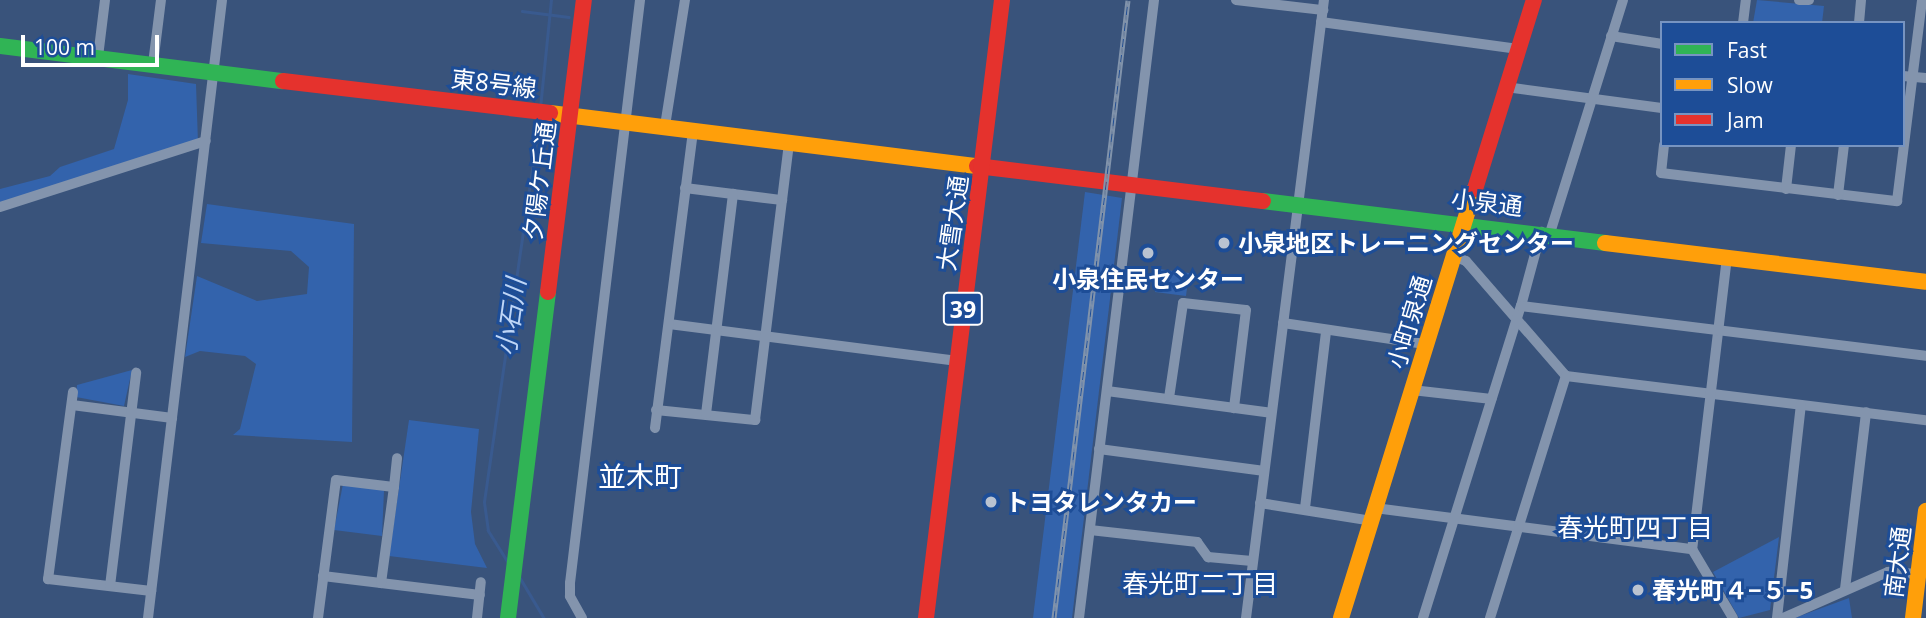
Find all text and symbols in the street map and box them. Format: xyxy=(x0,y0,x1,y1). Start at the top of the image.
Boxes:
scale bar xyxy=(24,21,163,65)
legend xyxy=(1660,21,1905,147)
text: 100 m xyxy=(34,33,95,61)
text: Fast xyxy=(1727,36,1767,64)
street label: 東8号線 xyxy=(450,63,538,103)
text: Slow xyxy=(1727,71,1773,99)
text: Jam xyxy=(1727,106,1764,134)
street label: 夕陽ケ丘通 xyxy=(517,120,561,242)
street label: 大雪大通 xyxy=(931,173,973,273)
street label: 小泉通 xyxy=(1450,183,1524,221)
place label: 小泉地区トレーニングセンター xyxy=(1238,229,1574,257)
marker: 小泉地区トレーニングセンター xyxy=(1216,235,1232,251)
marker: 小泉住民センター xyxy=(1140,245,1156,261)
place label: 小泉住民センター xyxy=(1052,265,1244,293)
street label: 小町泉通 xyxy=(1381,272,1437,372)
water label: 小石川 xyxy=(490,276,532,358)
road number: 39 xyxy=(942,290,984,328)
district label: 並木町 xyxy=(598,459,682,493)
place label: トヨタレンタカー xyxy=(1005,488,1197,516)
marker: トヨタレンタカー xyxy=(983,494,999,510)
district label: 春光町四丁目 xyxy=(1557,512,1713,544)
street label: 南大通 xyxy=(1878,525,1916,599)
district label: 春光町二丁目 xyxy=(1122,568,1278,600)
place label: 春光町４−５−5 xyxy=(1652,576,1813,604)
marker: 春光町４−５−5 xyxy=(1630,582,1646,598)

